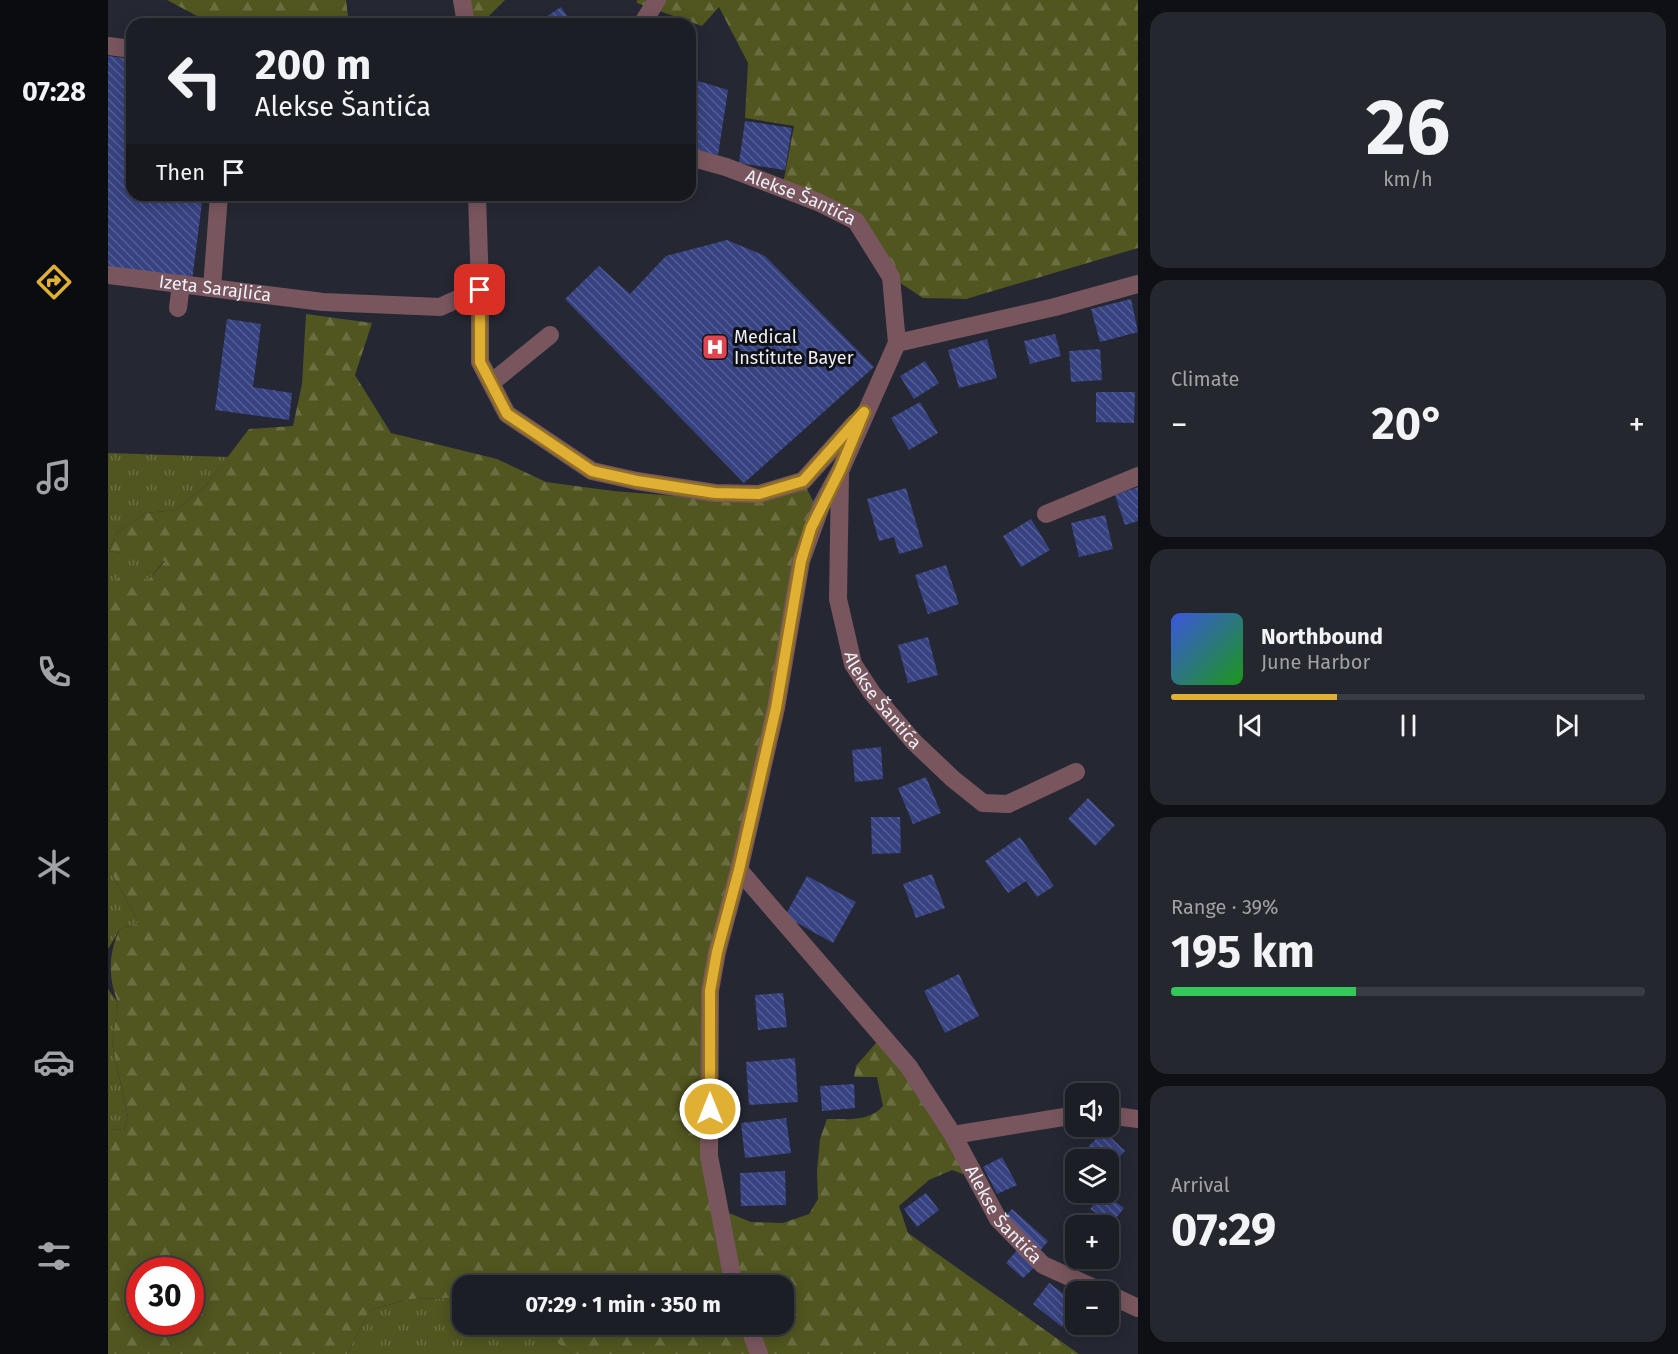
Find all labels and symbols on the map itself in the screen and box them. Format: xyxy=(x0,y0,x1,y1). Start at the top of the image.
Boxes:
street label: Alekse Šantića xyxy=(743,165,860,230)
pin xyxy=(454,264,505,315)
street label: Izeta Sarajlića xyxy=(158,271,273,306)
place label: Medical Institute Bayer xyxy=(734,326,854,369)
hospital icon: Medical Institute Bayer xyxy=(700,332,730,362)
street label: Alekse Šantića xyxy=(839,649,926,754)
position arrow xyxy=(678,1077,742,1141)
street label: Alekse Šantića xyxy=(960,1162,1047,1268)
speed limit sign: 30 xyxy=(126,1257,204,1335)

